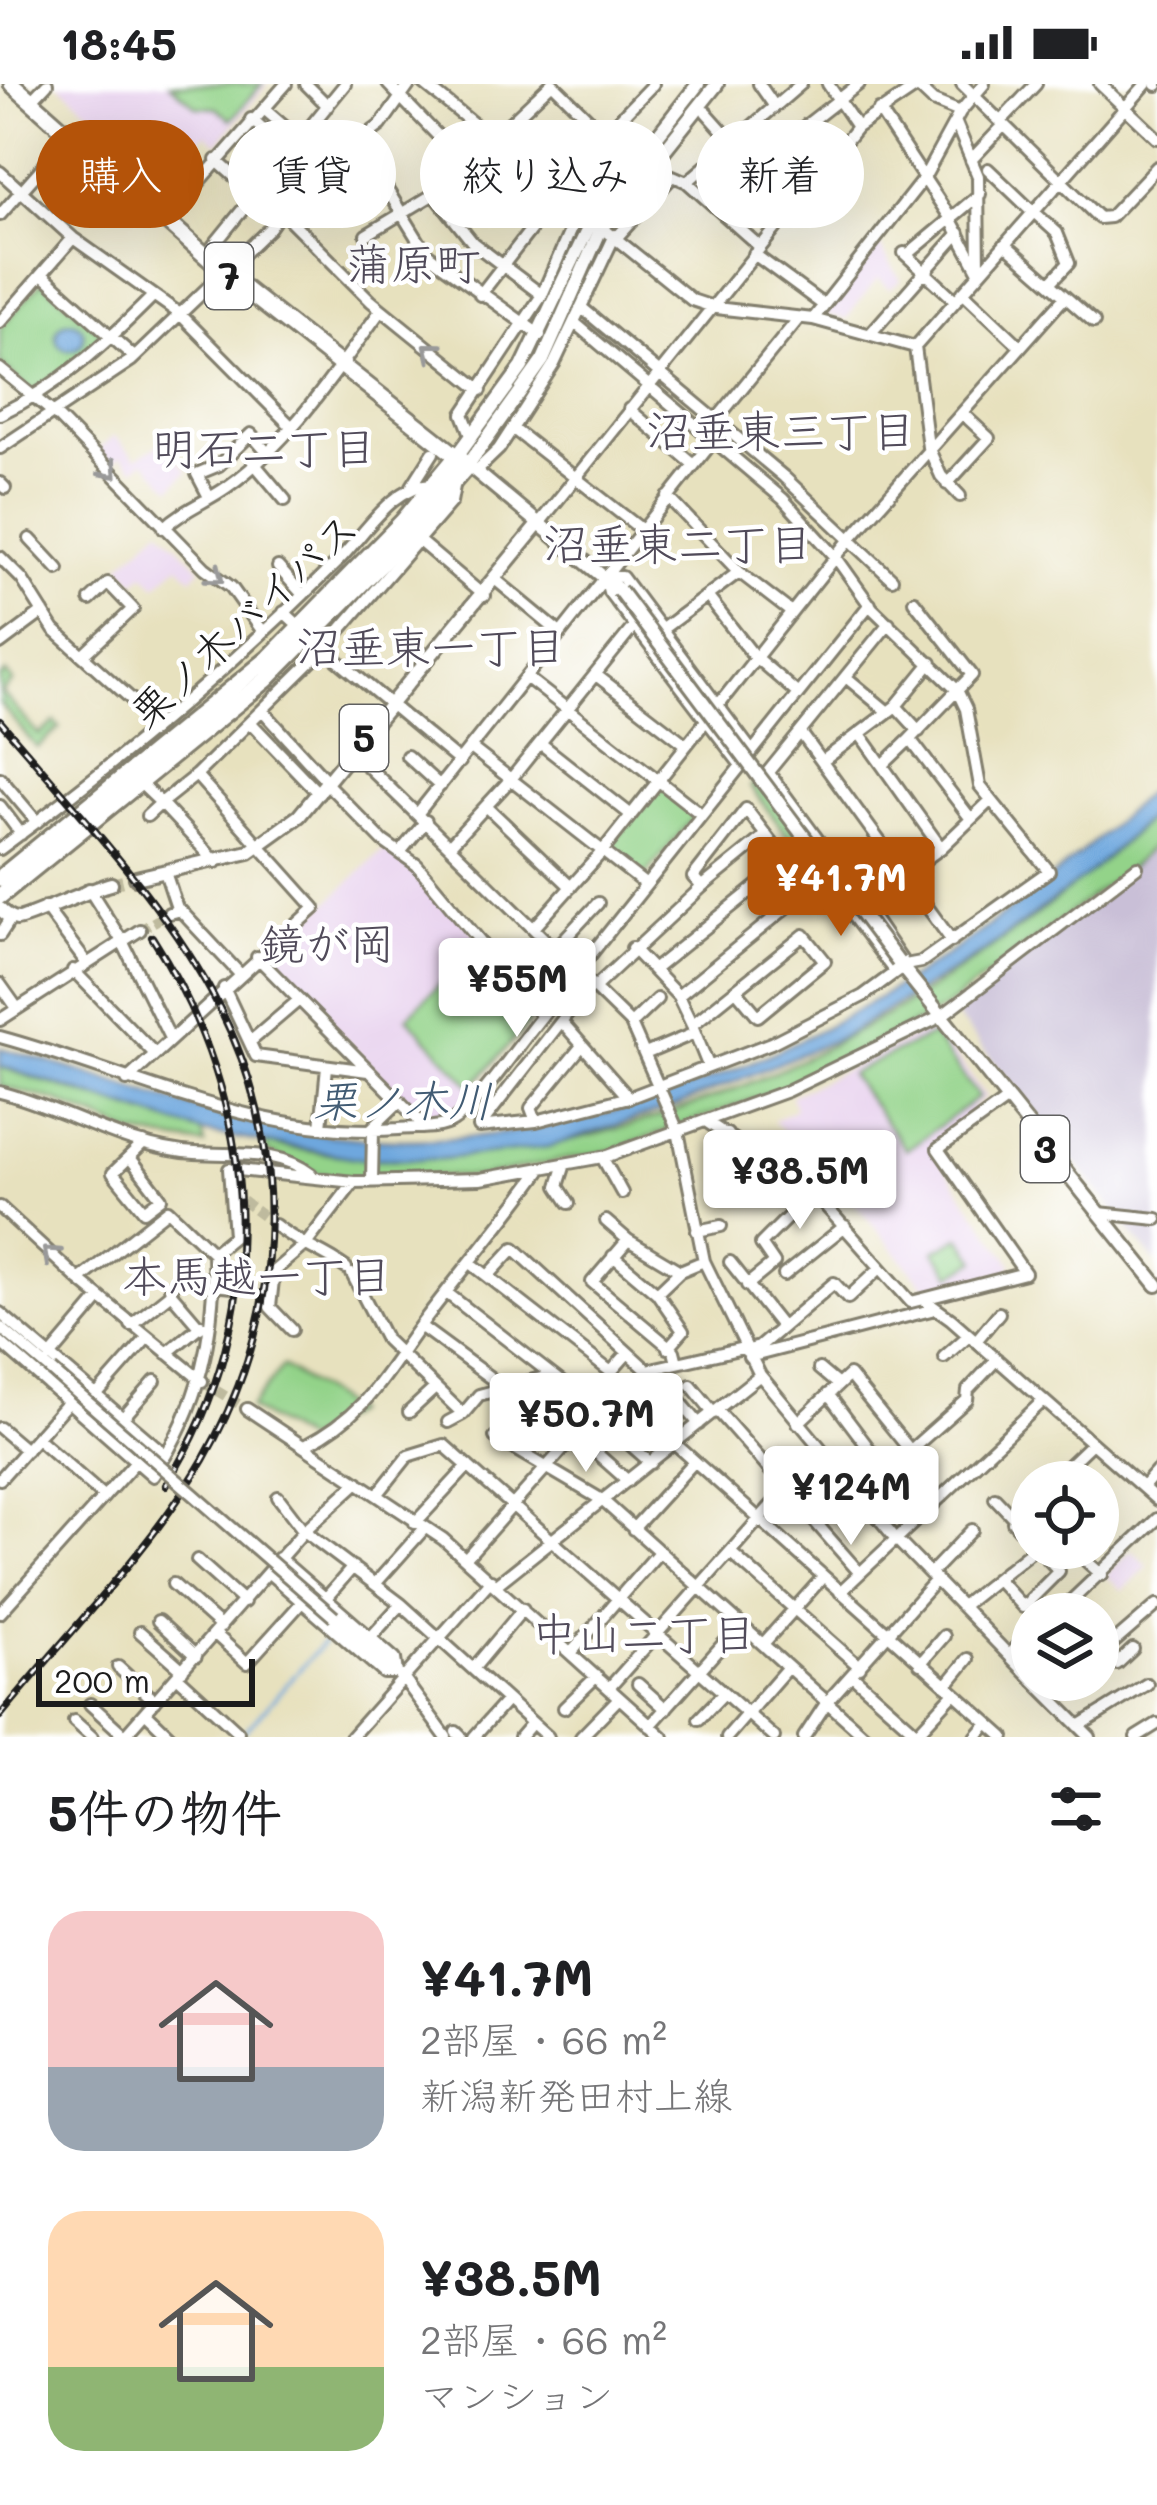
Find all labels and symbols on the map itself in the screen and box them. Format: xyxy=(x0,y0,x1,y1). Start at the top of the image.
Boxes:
district label: 蒲原町 xyxy=(345,233,481,291)
road number: 7 xyxy=(205,243,253,309)
one-way arrow xyxy=(423,343,445,364)
district label: 沼垂東三丁目 xyxy=(646,400,916,458)
district label: 明石二丁目 xyxy=(151,417,377,475)
one-way arrow xyxy=(95,457,117,479)
street label: 栗ノ木バイパス xyxy=(117,499,369,739)
district label: 沼垂東二丁目 xyxy=(543,513,813,571)
one-way arrow xyxy=(202,562,224,583)
district label: 沼垂東一丁目 xyxy=(296,616,566,674)
road number: 5 xyxy=(340,705,388,771)
pin: ¥41.7M xyxy=(743,837,939,939)
district label: 鏡が岡 xyxy=(259,913,395,971)
pin: ¥55M xyxy=(446,938,588,1040)
water label: 栗ノ木川 xyxy=(313,1070,493,1128)
road number: 3 xyxy=(1021,1116,1069,1182)
pin: ¥38.5M xyxy=(702,1130,898,1232)
district label: 本馬越一丁目 xyxy=(122,1245,392,1303)
one-way arrow xyxy=(42,1247,63,1268)
pin: ¥50.7M xyxy=(488,1373,684,1475)
pin: ¥124M xyxy=(767,1446,935,1548)
district label: 中山二丁目 xyxy=(531,1603,757,1661)
scale bar xyxy=(36,1653,255,1706)

